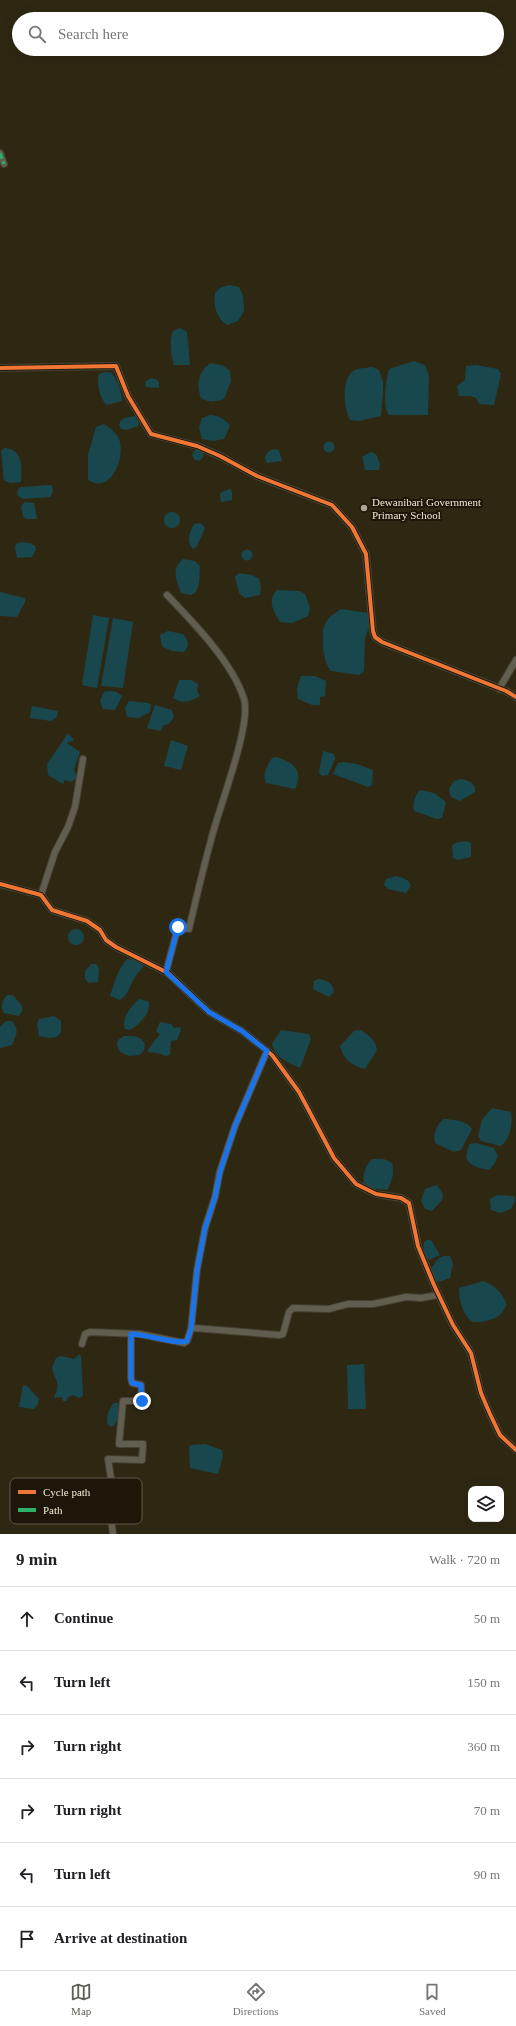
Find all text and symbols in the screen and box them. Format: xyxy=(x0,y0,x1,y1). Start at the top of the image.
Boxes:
search box xyxy=(12,12,504,56)
icon: search xyxy=(26,23,48,45)
text: Search here xyxy=(58,26,128,42)
place label: Dewanibari Government Primary School xyxy=(372,496,481,521)
marker: Dewanibari Government Primary School xyxy=(359,503,369,513)
route start xyxy=(169,918,187,936)
route end xyxy=(133,1392,151,1410)
legend xyxy=(10,1478,142,1524)
text: Cycle path xyxy=(43,1486,91,1498)
map controls xyxy=(468,1486,504,1522)
button: layers xyxy=(468,1486,504,1522)
text: Path xyxy=(43,1504,63,1516)
text: 9 min xyxy=(16,1550,57,1569)
text: Walk · 720 m xyxy=(429,1552,500,1567)
icon: ahead xyxy=(16,1608,38,1630)
text: Continue xyxy=(54,1610,113,1626)
text: 50 m xyxy=(474,1611,500,1626)
icon: left xyxy=(16,1672,38,1694)
text: Turn left xyxy=(54,1674,111,1690)
text: 150 m xyxy=(467,1675,500,1690)
icon: right xyxy=(16,1736,38,1758)
text: Turn right xyxy=(54,1738,121,1754)
text: 360 m xyxy=(467,1739,500,1754)
icon: right xyxy=(16,1800,38,1822)
text: Turn right xyxy=(54,1802,121,1818)
text: 70 m xyxy=(474,1803,500,1818)
icon: left xyxy=(16,1864,38,1886)
text: Turn left xyxy=(54,1866,111,1882)
text: 90 m xyxy=(474,1867,500,1882)
icon: arrive xyxy=(16,1928,38,1950)
text: Arrive at destination xyxy=(54,1930,187,1946)
tab: Map xyxy=(70,1981,92,2017)
tab: Directions xyxy=(233,1981,278,2017)
tab: Saved xyxy=(419,1981,446,2017)

